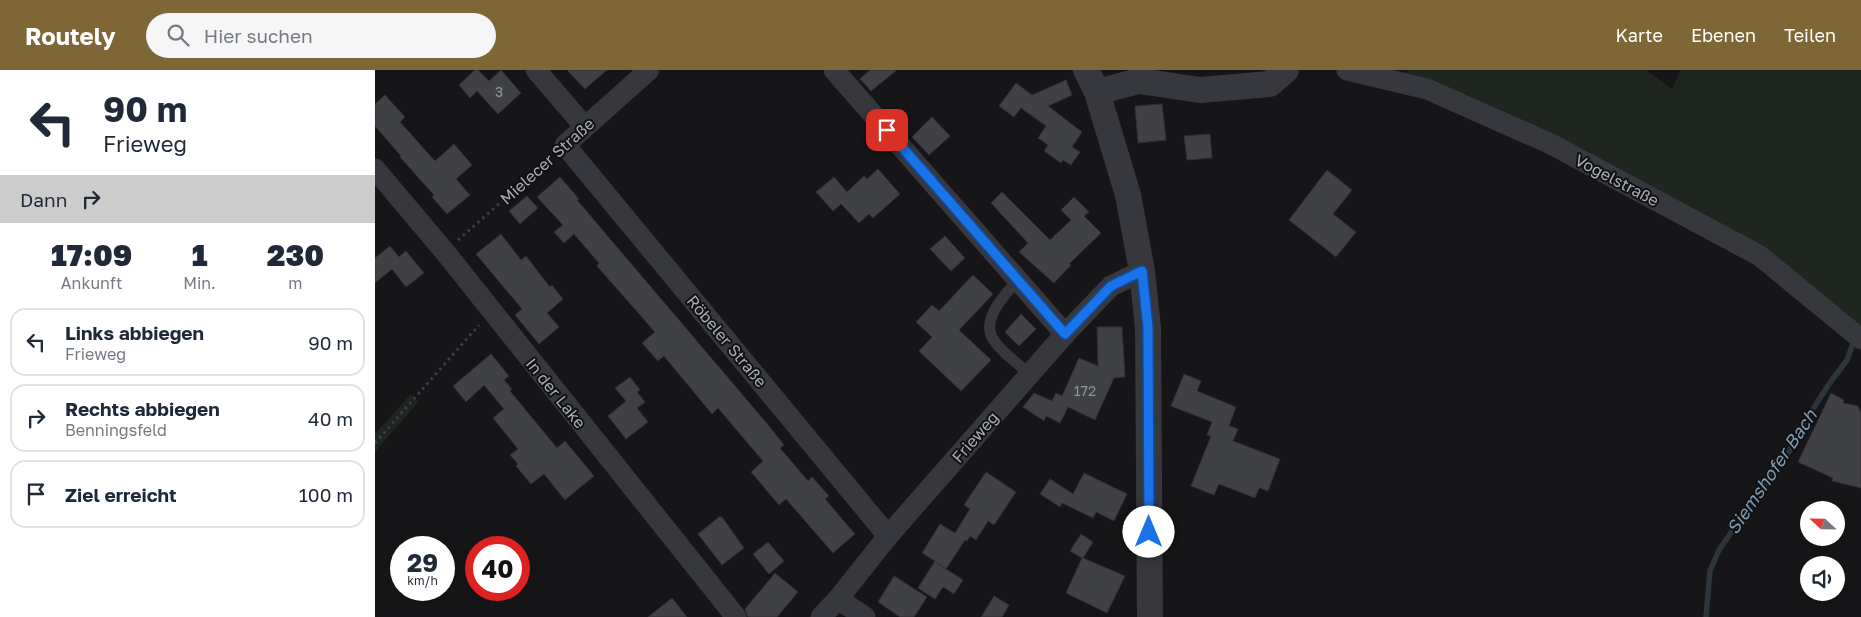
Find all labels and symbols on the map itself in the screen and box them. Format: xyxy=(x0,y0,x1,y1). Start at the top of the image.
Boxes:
house number: 3 xyxy=(495,83,503,100)
pin xyxy=(866,109,908,151)
street label: Mielecer Straße xyxy=(496,113,598,209)
street label: Vogelstraße xyxy=(1572,150,1662,210)
street label: Röbeler Straße xyxy=(683,291,771,391)
street label: In der Lake xyxy=(522,354,590,432)
house number: 172 xyxy=(1074,382,1096,399)
water label: Siemshofer Bach xyxy=(1721,404,1821,538)
street label: Frieweg xyxy=(947,407,1003,467)
north arrow xyxy=(1800,501,1845,546)
position arrow xyxy=(1122,505,1174,557)
speed limit sign: 40 xyxy=(465,536,530,601)

